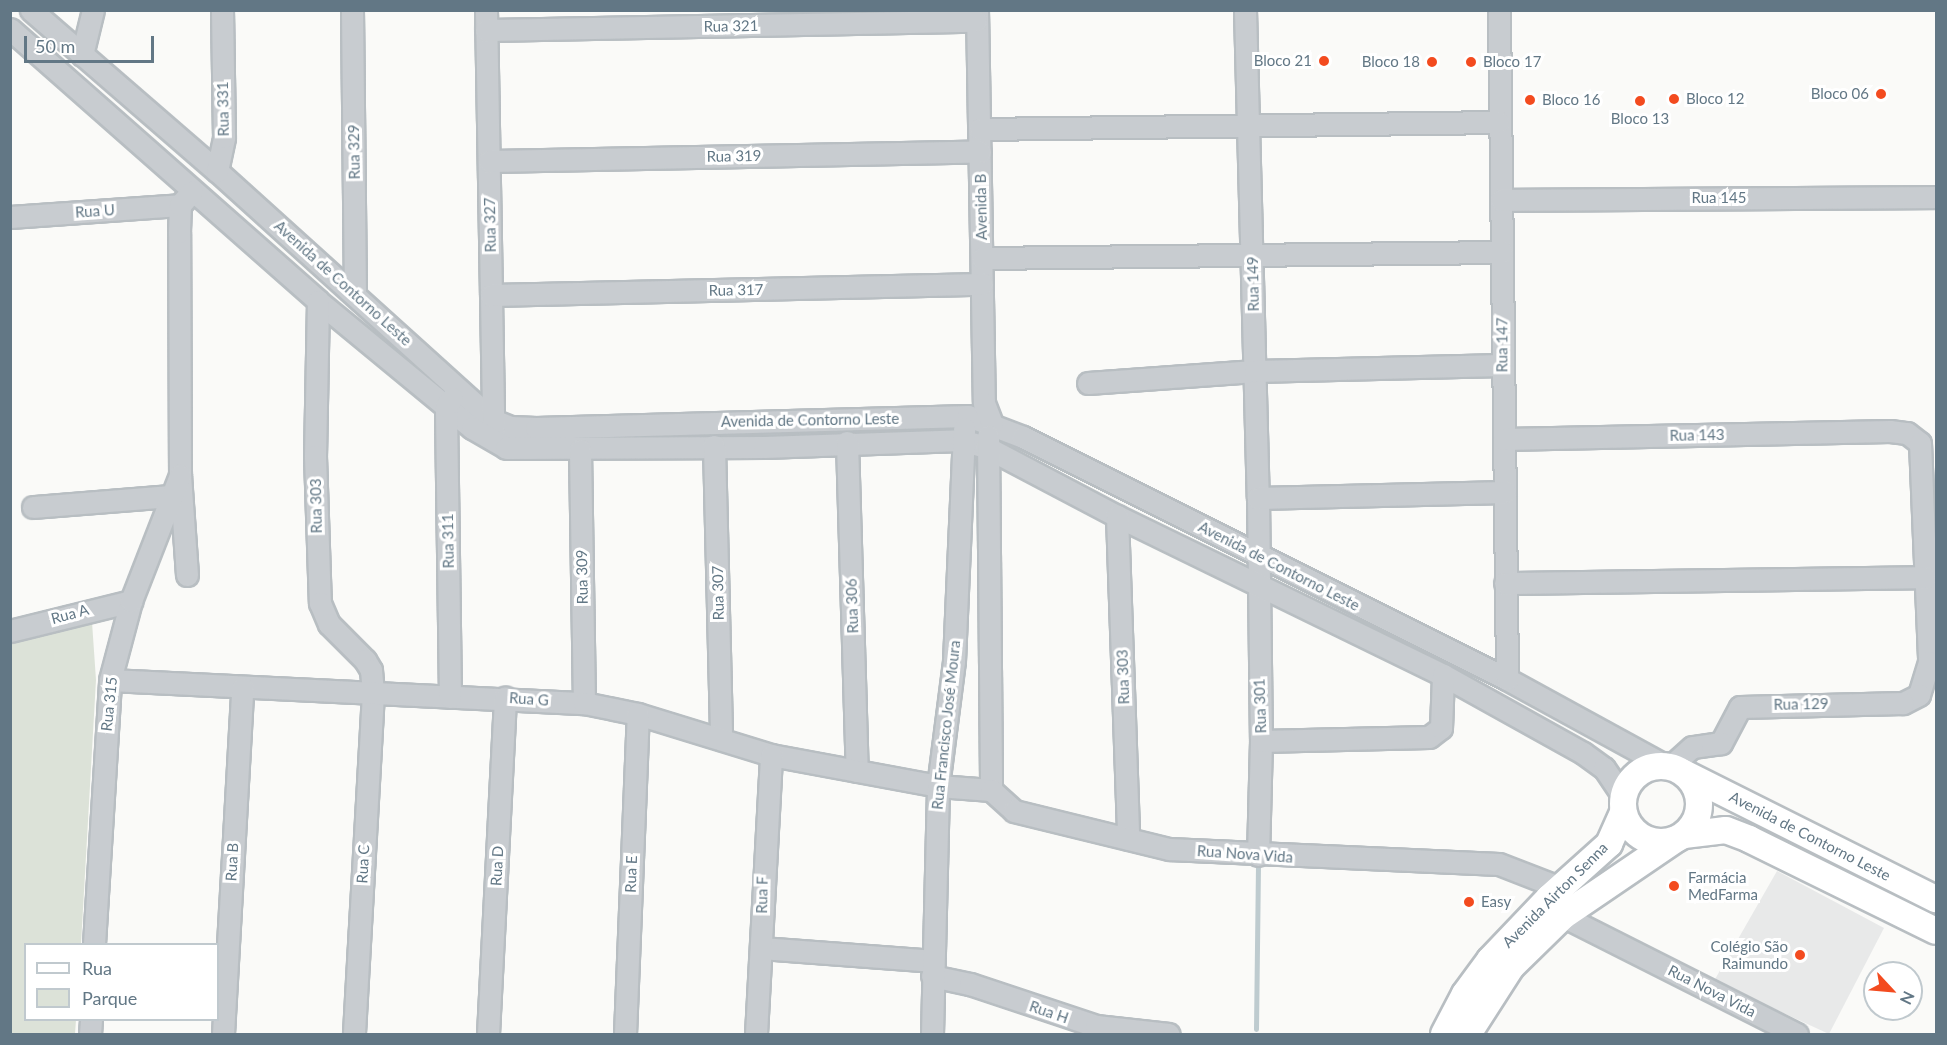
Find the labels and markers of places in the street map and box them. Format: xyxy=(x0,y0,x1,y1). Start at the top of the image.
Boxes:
place label: Bloco 21 xyxy=(1254,52,1312,70)
place label: Bloco 18 xyxy=(1362,53,1420,71)
place label: Bloco 17 xyxy=(1483,53,1541,71)
marker: Bloco 21 xyxy=(1317,54,1331,68)
marker: Bloco 18 xyxy=(1425,55,1439,69)
marker: Bloco 17 xyxy=(1464,55,1478,69)
place label: Bloco 06 xyxy=(1811,85,1869,103)
marker: Bloco 06 xyxy=(1874,87,1888,101)
place label: Bloco 12 xyxy=(1686,90,1744,108)
place label: Bloco 16 xyxy=(1542,91,1600,109)
marker: Bloco 12 xyxy=(1667,92,1681,106)
marker: Bloco 16 xyxy=(1523,93,1537,107)
marker: Bloco 13 xyxy=(1633,94,1647,108)
place label: Bloco 13 xyxy=(1611,110,1669,128)
place label: Farmácia MedFarma xyxy=(1688,868,1758,903)
marker: Farmácia MedFarma xyxy=(1665,877,1683,895)
place label: Easy xyxy=(1481,893,1511,911)
marker: Easy xyxy=(1462,895,1476,909)
place label: Colégio São Raimundo xyxy=(1710,937,1788,972)
marker: Colégio São Raimundo xyxy=(1793,948,1807,962)

